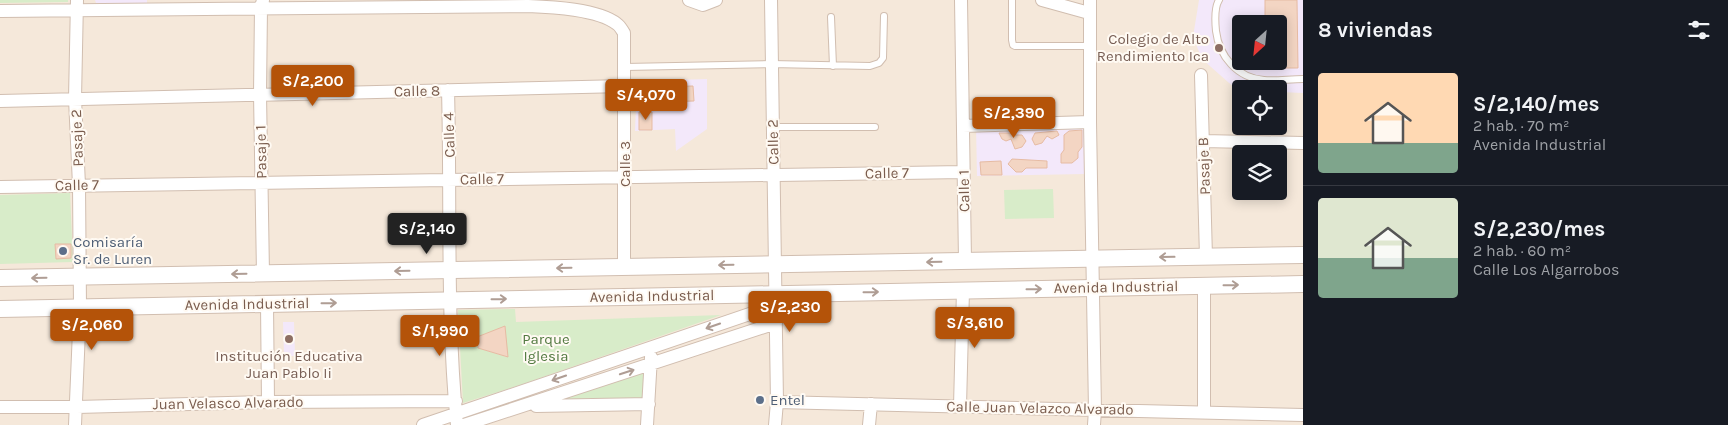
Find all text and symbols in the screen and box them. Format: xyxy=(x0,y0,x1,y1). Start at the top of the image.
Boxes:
north arrow xyxy=(1232,15,1288,70)
map controls xyxy=(1232,15,1287,200)
icon: filters xyxy=(1685,16,1713,44)
text: 8 viviendas xyxy=(1318,18,1433,42)
place label: Colegio de Alto Rendimiento Ica xyxy=(1097,30,1209,65)
marker: Colegio de Alto Rendimiento Ica xyxy=(1213,42,1225,54)
pin: S/2,200 xyxy=(267,64,359,107)
text: S/2,200 xyxy=(282,71,344,90)
pin: S/4,070 xyxy=(600,78,692,121)
button: locate xyxy=(1232,80,1287,135)
street label: Calle 8 xyxy=(394,82,440,100)
text: S/4,070 xyxy=(616,85,676,104)
text: S/2,140/mes xyxy=(1473,92,1600,116)
icon: home xyxy=(1358,93,1418,153)
pin: S/2,390 xyxy=(968,96,1060,139)
text: S/2,390 xyxy=(983,103,1045,122)
street label: Pasaje 2 xyxy=(67,109,87,167)
street label: Calle 4 xyxy=(439,111,459,158)
text: 2 hab. · 70 m² xyxy=(1473,116,1570,135)
street label: Calle 2 xyxy=(764,119,782,165)
street label: Pasaje 1 xyxy=(252,125,270,179)
text: Avenida Industrial xyxy=(1473,135,1606,154)
street label: Pasaje B xyxy=(1194,137,1214,195)
street label: Calle 3 xyxy=(616,141,634,187)
button: layers xyxy=(1232,145,1287,200)
street label: Calle 7 xyxy=(865,164,909,182)
street label: Calle 7 xyxy=(460,170,504,188)
street label: Calle 1 xyxy=(955,170,973,212)
street label: Calle 7 xyxy=(55,176,99,194)
pin: S/2,140 xyxy=(381,212,473,255)
text: S/2,230/mes xyxy=(1473,217,1605,241)
icon: home xyxy=(1358,218,1418,278)
text: S/2,140 xyxy=(399,219,455,238)
place label: Comisaría Sr. de Luren xyxy=(73,233,152,268)
text: 2 hab. · 60 m² xyxy=(1473,241,1571,260)
marker: Comisaría Sr. de Luren xyxy=(57,245,69,257)
one-way arrow xyxy=(1159,253,1175,262)
one-way arrow xyxy=(927,257,943,267)
text: Calle Los Algarrobos xyxy=(1473,260,1619,279)
one-way arrow xyxy=(719,261,735,270)
one-way arrow xyxy=(556,263,572,273)
one-way arrow xyxy=(394,266,410,276)
one-way arrow xyxy=(231,269,248,279)
one-way arrow xyxy=(32,273,48,283)
street label: Avenida Industrial xyxy=(1053,277,1179,297)
one-way arrow xyxy=(1223,280,1239,290)
one-way arrow xyxy=(1026,284,1042,294)
street label: Avenida Industrial xyxy=(589,286,715,306)
one-way arrow xyxy=(863,287,879,297)
pin: S/2,230 xyxy=(744,290,836,333)
street label: Avenida Industrial xyxy=(184,294,310,314)
one-way arrow xyxy=(490,294,507,304)
text: S/2,230 xyxy=(759,297,821,316)
one-way arrow xyxy=(320,298,336,307)
pin: S/3,610 xyxy=(929,306,1021,349)
pin: S/2,060 xyxy=(46,308,138,351)
text: S/3,610 xyxy=(946,313,1004,332)
pin: S/1,990 xyxy=(394,314,486,357)
text: S/2,060 xyxy=(61,315,123,334)
text: S/1,990 xyxy=(411,321,469,340)
one-way arrow xyxy=(706,322,721,331)
park label: Parque Iglesia xyxy=(522,330,570,365)
marker: Institución Educativa Juan Pablo Ii xyxy=(283,333,295,345)
place label: Institución Educativa Juan Pablo Ii xyxy=(215,347,363,382)
one-way arrow xyxy=(619,366,635,376)
one-way arrow xyxy=(552,374,567,383)
place label: Entel xyxy=(770,391,805,409)
street label: Juan Velasco Alvarado xyxy=(152,393,304,413)
marker: Entel xyxy=(754,394,766,406)
street label: Calle Juan Velazco Alvarado xyxy=(946,397,1134,419)

